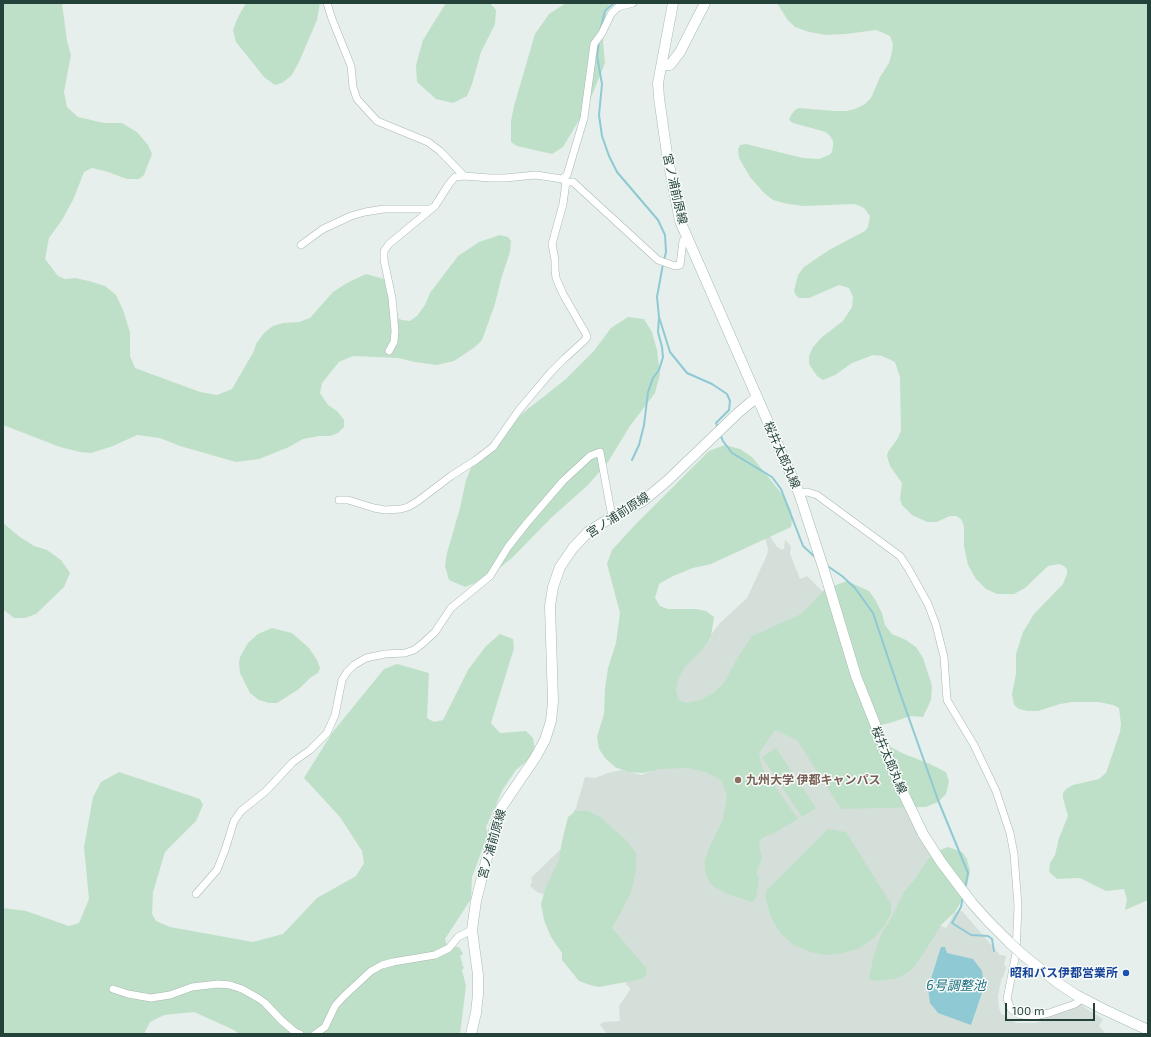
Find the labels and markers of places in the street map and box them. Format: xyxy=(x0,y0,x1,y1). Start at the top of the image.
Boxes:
place label: 九州大学 伊都キャンパス xyxy=(746,773,881,787)
marker: 九州大学 伊都キャンパス xyxy=(733,775,743,785)
place label: 昭和バス伊都営業所 xyxy=(1010,966,1118,980)
marker: 昭和バス伊都営業所 xyxy=(1121,968,1131,978)

